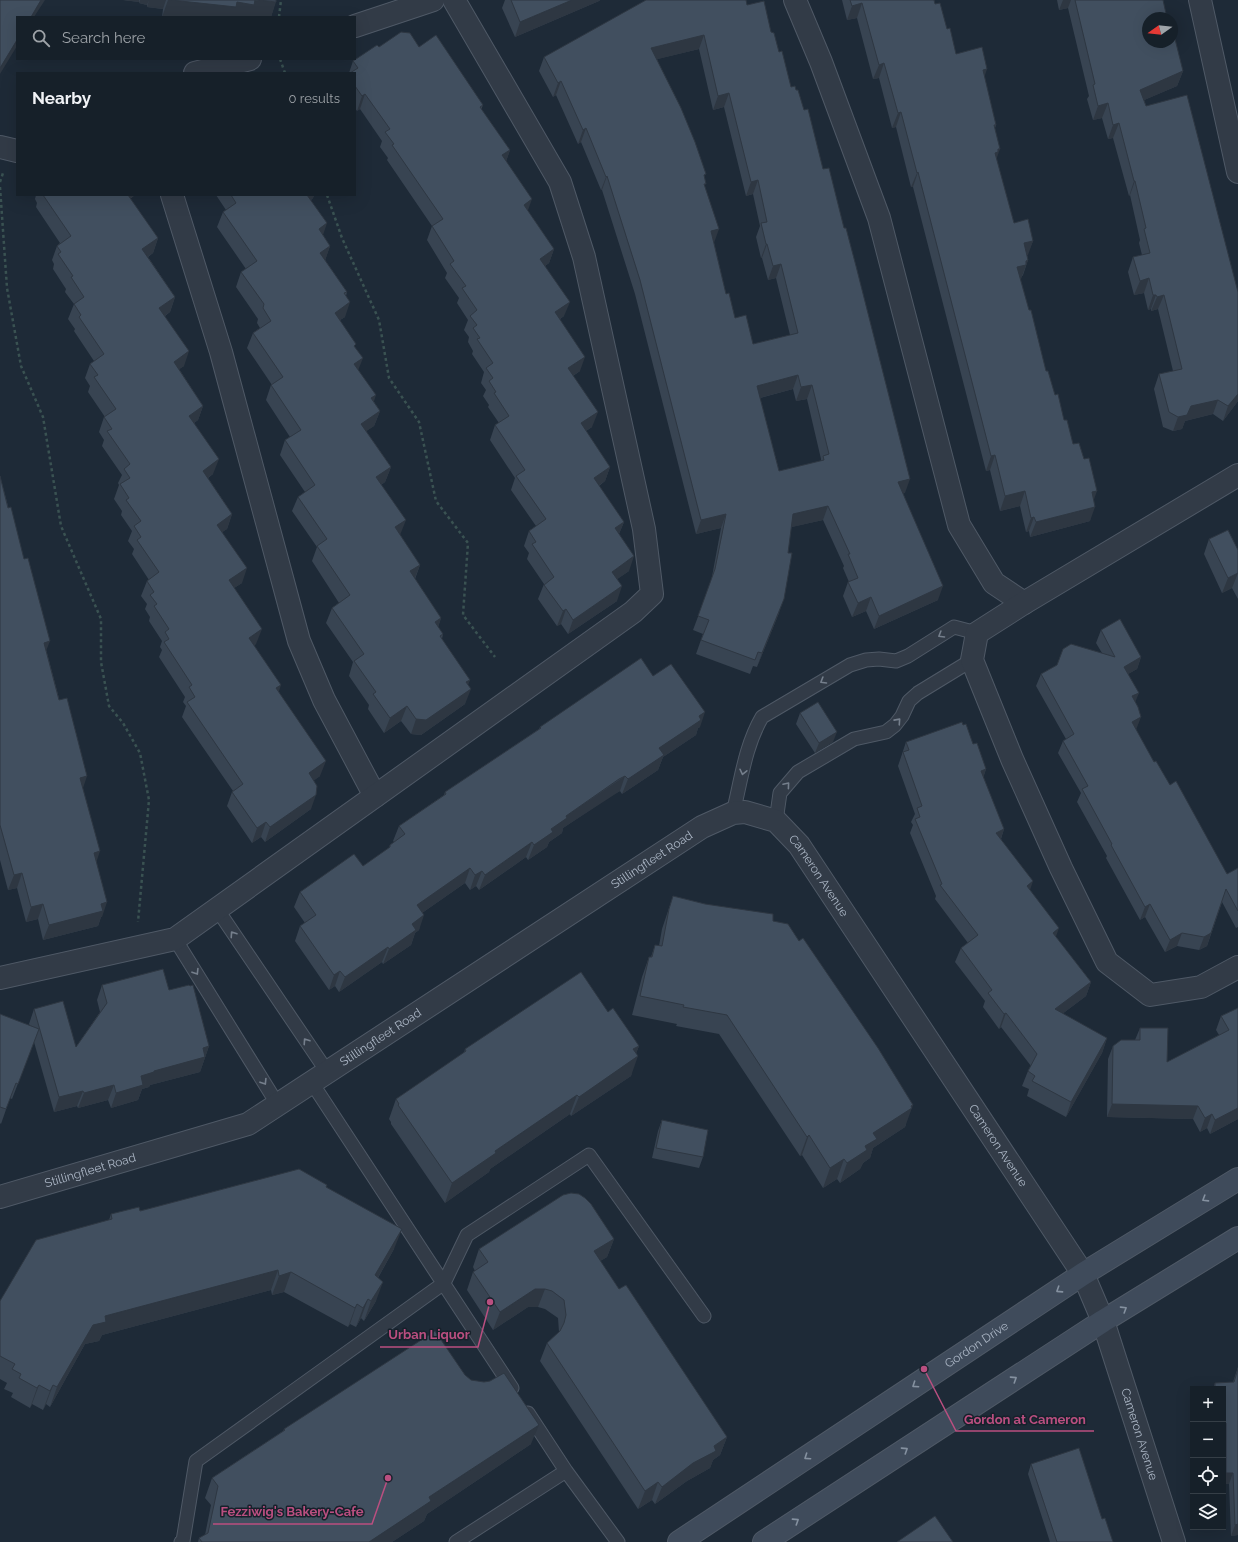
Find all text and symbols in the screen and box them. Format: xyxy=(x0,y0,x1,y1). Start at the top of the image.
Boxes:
north arrow xyxy=(1142,12,1178,48)
search box xyxy=(16,16,356,60)
icon: search xyxy=(30,27,52,49)
text: Search here xyxy=(62,29,145,47)
text: Nearby xyxy=(32,88,91,108)
text: 0 results xyxy=(289,91,340,106)
one-way arrow xyxy=(938,631,945,638)
one-way arrow xyxy=(820,676,827,683)
one-way arrow xyxy=(893,719,900,726)
one-way arrow xyxy=(739,769,747,775)
one-way arrow xyxy=(783,782,790,789)
street label: Stillingfleet Road xyxy=(608,828,695,892)
street label: Cameron Avenue xyxy=(786,832,851,919)
one-way arrow xyxy=(231,931,238,938)
one-way arrow xyxy=(191,968,199,975)
street label: Stillingfleet Road xyxy=(337,1006,424,1069)
one-way arrow xyxy=(304,1038,311,1045)
one-way arrow xyxy=(260,1078,267,1085)
street label: Cameron Avenue xyxy=(966,1102,1030,1189)
street label: Stillingfleet Road xyxy=(43,1150,137,1190)
one-way arrow xyxy=(1202,1194,1209,1201)
one-way arrow xyxy=(1056,1285,1063,1292)
one-way arrow xyxy=(1120,1306,1127,1313)
street label: Gordon Drive xyxy=(942,1319,1011,1371)
callout: Urban Liquor xyxy=(380,1322,478,1347)
text: Urban Liquor xyxy=(388,1327,470,1342)
one-way arrow xyxy=(1010,1376,1017,1384)
one-way arrow xyxy=(912,1380,919,1388)
street label: Cameron Avenue xyxy=(1118,1386,1161,1482)
map controls xyxy=(1190,1386,1226,1530)
button: + xyxy=(1190,1386,1226,1422)
callout: Gordon at Cameron xyxy=(956,1406,1094,1431)
text: Gordon at Cameron xyxy=(964,1412,1086,1427)
button: − xyxy=(1190,1422,1226,1458)
one-way arrow xyxy=(901,1448,908,1455)
one-way arrow xyxy=(804,1452,811,1460)
button: locate xyxy=(1190,1458,1226,1494)
button: layers xyxy=(1190,1494,1226,1530)
callout: Fezziwig's Bakery-Cafe xyxy=(213,1499,372,1524)
text: Fezziwig's Bakery-Cafe xyxy=(220,1504,364,1519)
one-way arrow xyxy=(792,1519,799,1526)

